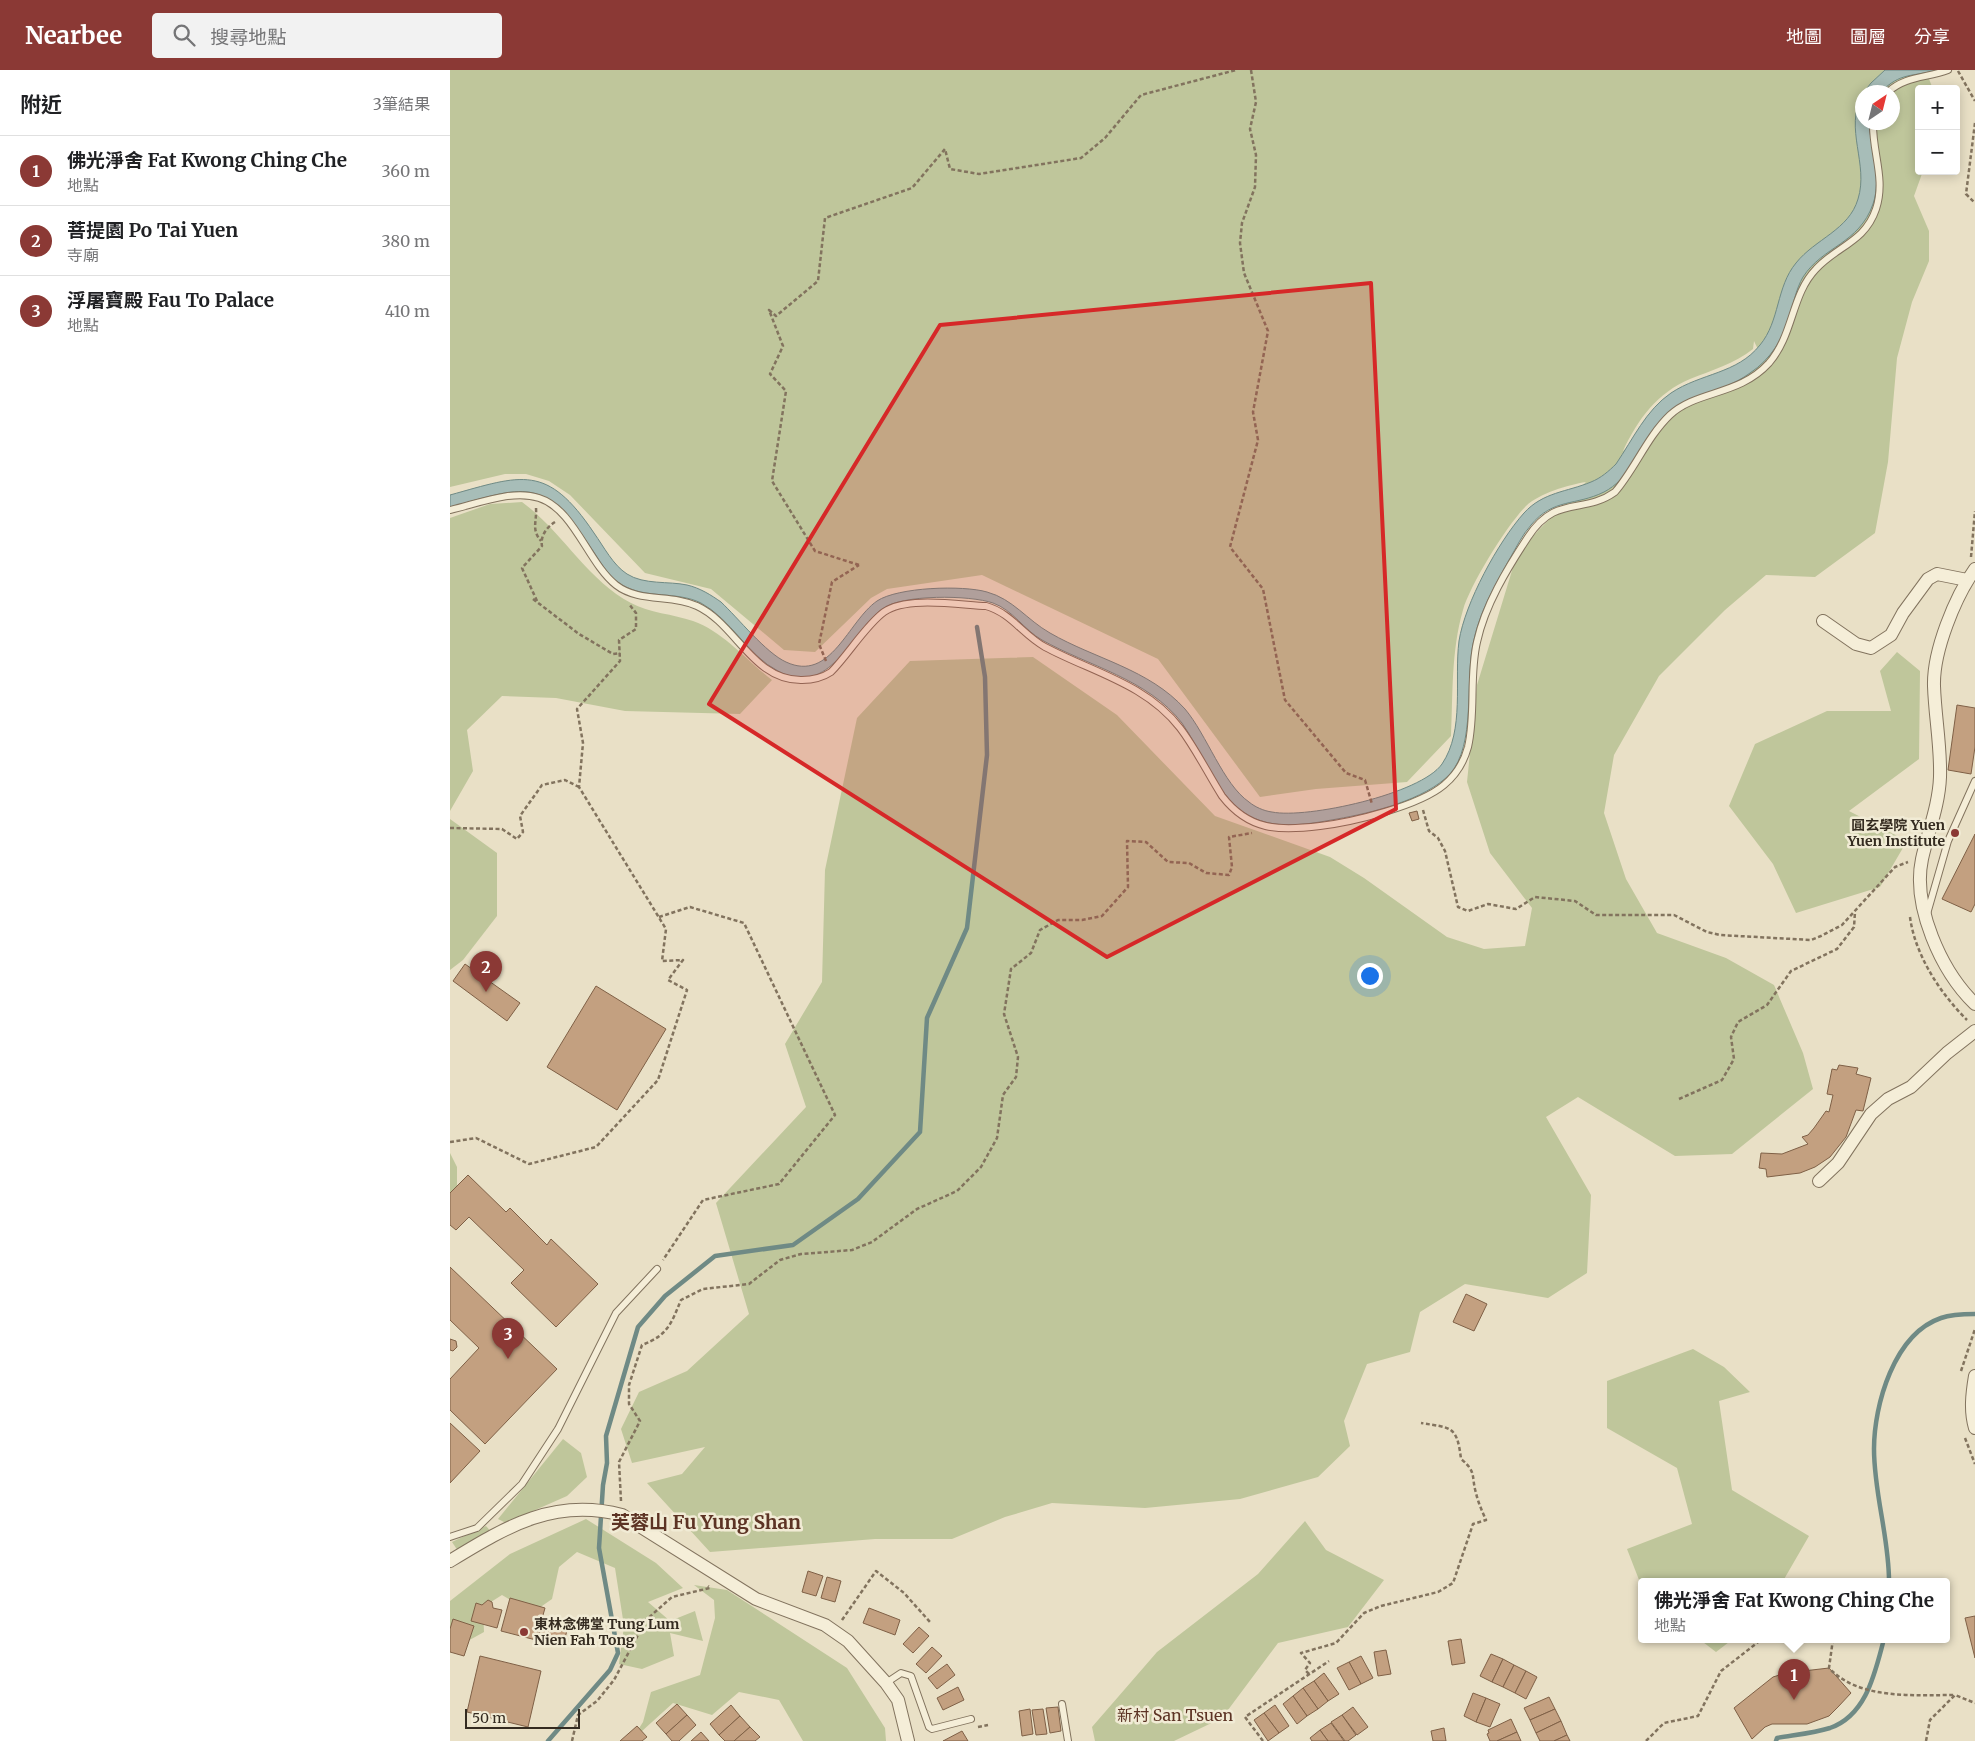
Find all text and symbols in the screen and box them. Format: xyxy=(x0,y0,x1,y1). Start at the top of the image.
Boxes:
search box xyxy=(152,13,502,58)
text: Nearbee xyxy=(25,20,122,51)
icon: search xyxy=(170,21,198,49)
text: 搜尋地點 xyxy=(210,25,286,49)
text: 地圖 xyxy=(1786,25,1822,48)
text: 圖層 xyxy=(1850,25,1886,48)
text: 分享 xyxy=(1914,25,1950,48)
north arrow xyxy=(1855,85,1900,130)
map controls xyxy=(1915,85,1960,175)
button: + xyxy=(1915,85,1960,130)
text: 附近 xyxy=(20,91,62,118)
text: 3筆結果 xyxy=(373,94,430,114)
button: − xyxy=(1915,130,1960,175)
text: 佛光淨舍 Fat Kwong Ching Che xyxy=(67,148,347,172)
text: 1 xyxy=(32,161,40,181)
text: 360 m xyxy=(381,161,430,181)
text: 地點 xyxy=(67,175,99,195)
text: 菩提園 Po Tai Yuen xyxy=(67,218,238,242)
text: 2 xyxy=(31,231,41,251)
text: 380 m xyxy=(382,231,430,251)
text: 寺廟 xyxy=(67,245,99,265)
text: 浮屠寶殿 Fau To Palace xyxy=(67,288,274,312)
text: 3 xyxy=(31,301,41,321)
text: 410 m xyxy=(385,301,430,321)
text: 地點 xyxy=(67,315,99,335)
place label: 圓玄學院 Yuen Yuen Institute xyxy=(1847,816,1945,850)
marker: 圓玄學院 Yuen Yuen Institute xyxy=(1949,827,1961,839)
pin: 2 xyxy=(470,951,502,992)
your location xyxy=(1357,963,1383,989)
pin: 3 xyxy=(492,1318,524,1359)
district label: 芙蓉山 Fu Yung Shan xyxy=(611,1510,801,1534)
popup xyxy=(1638,1578,1950,1643)
text: 佛光淨舍 Fat Kwong Ching Che xyxy=(1654,1588,1934,1612)
place label: 東林念佛堂 Tung Lum Nien Fah Tong xyxy=(534,1615,679,1649)
text: 地點 xyxy=(1654,1615,1686,1635)
marker: 東林念佛堂 Tung Lum Nien Fah Tong xyxy=(518,1626,530,1638)
pin: 1 xyxy=(1778,1659,1810,1700)
district label: 新村 San Tsuen xyxy=(1117,1705,1233,1725)
scale bar xyxy=(465,1706,580,1729)
text: 50 m xyxy=(472,1709,506,1727)

